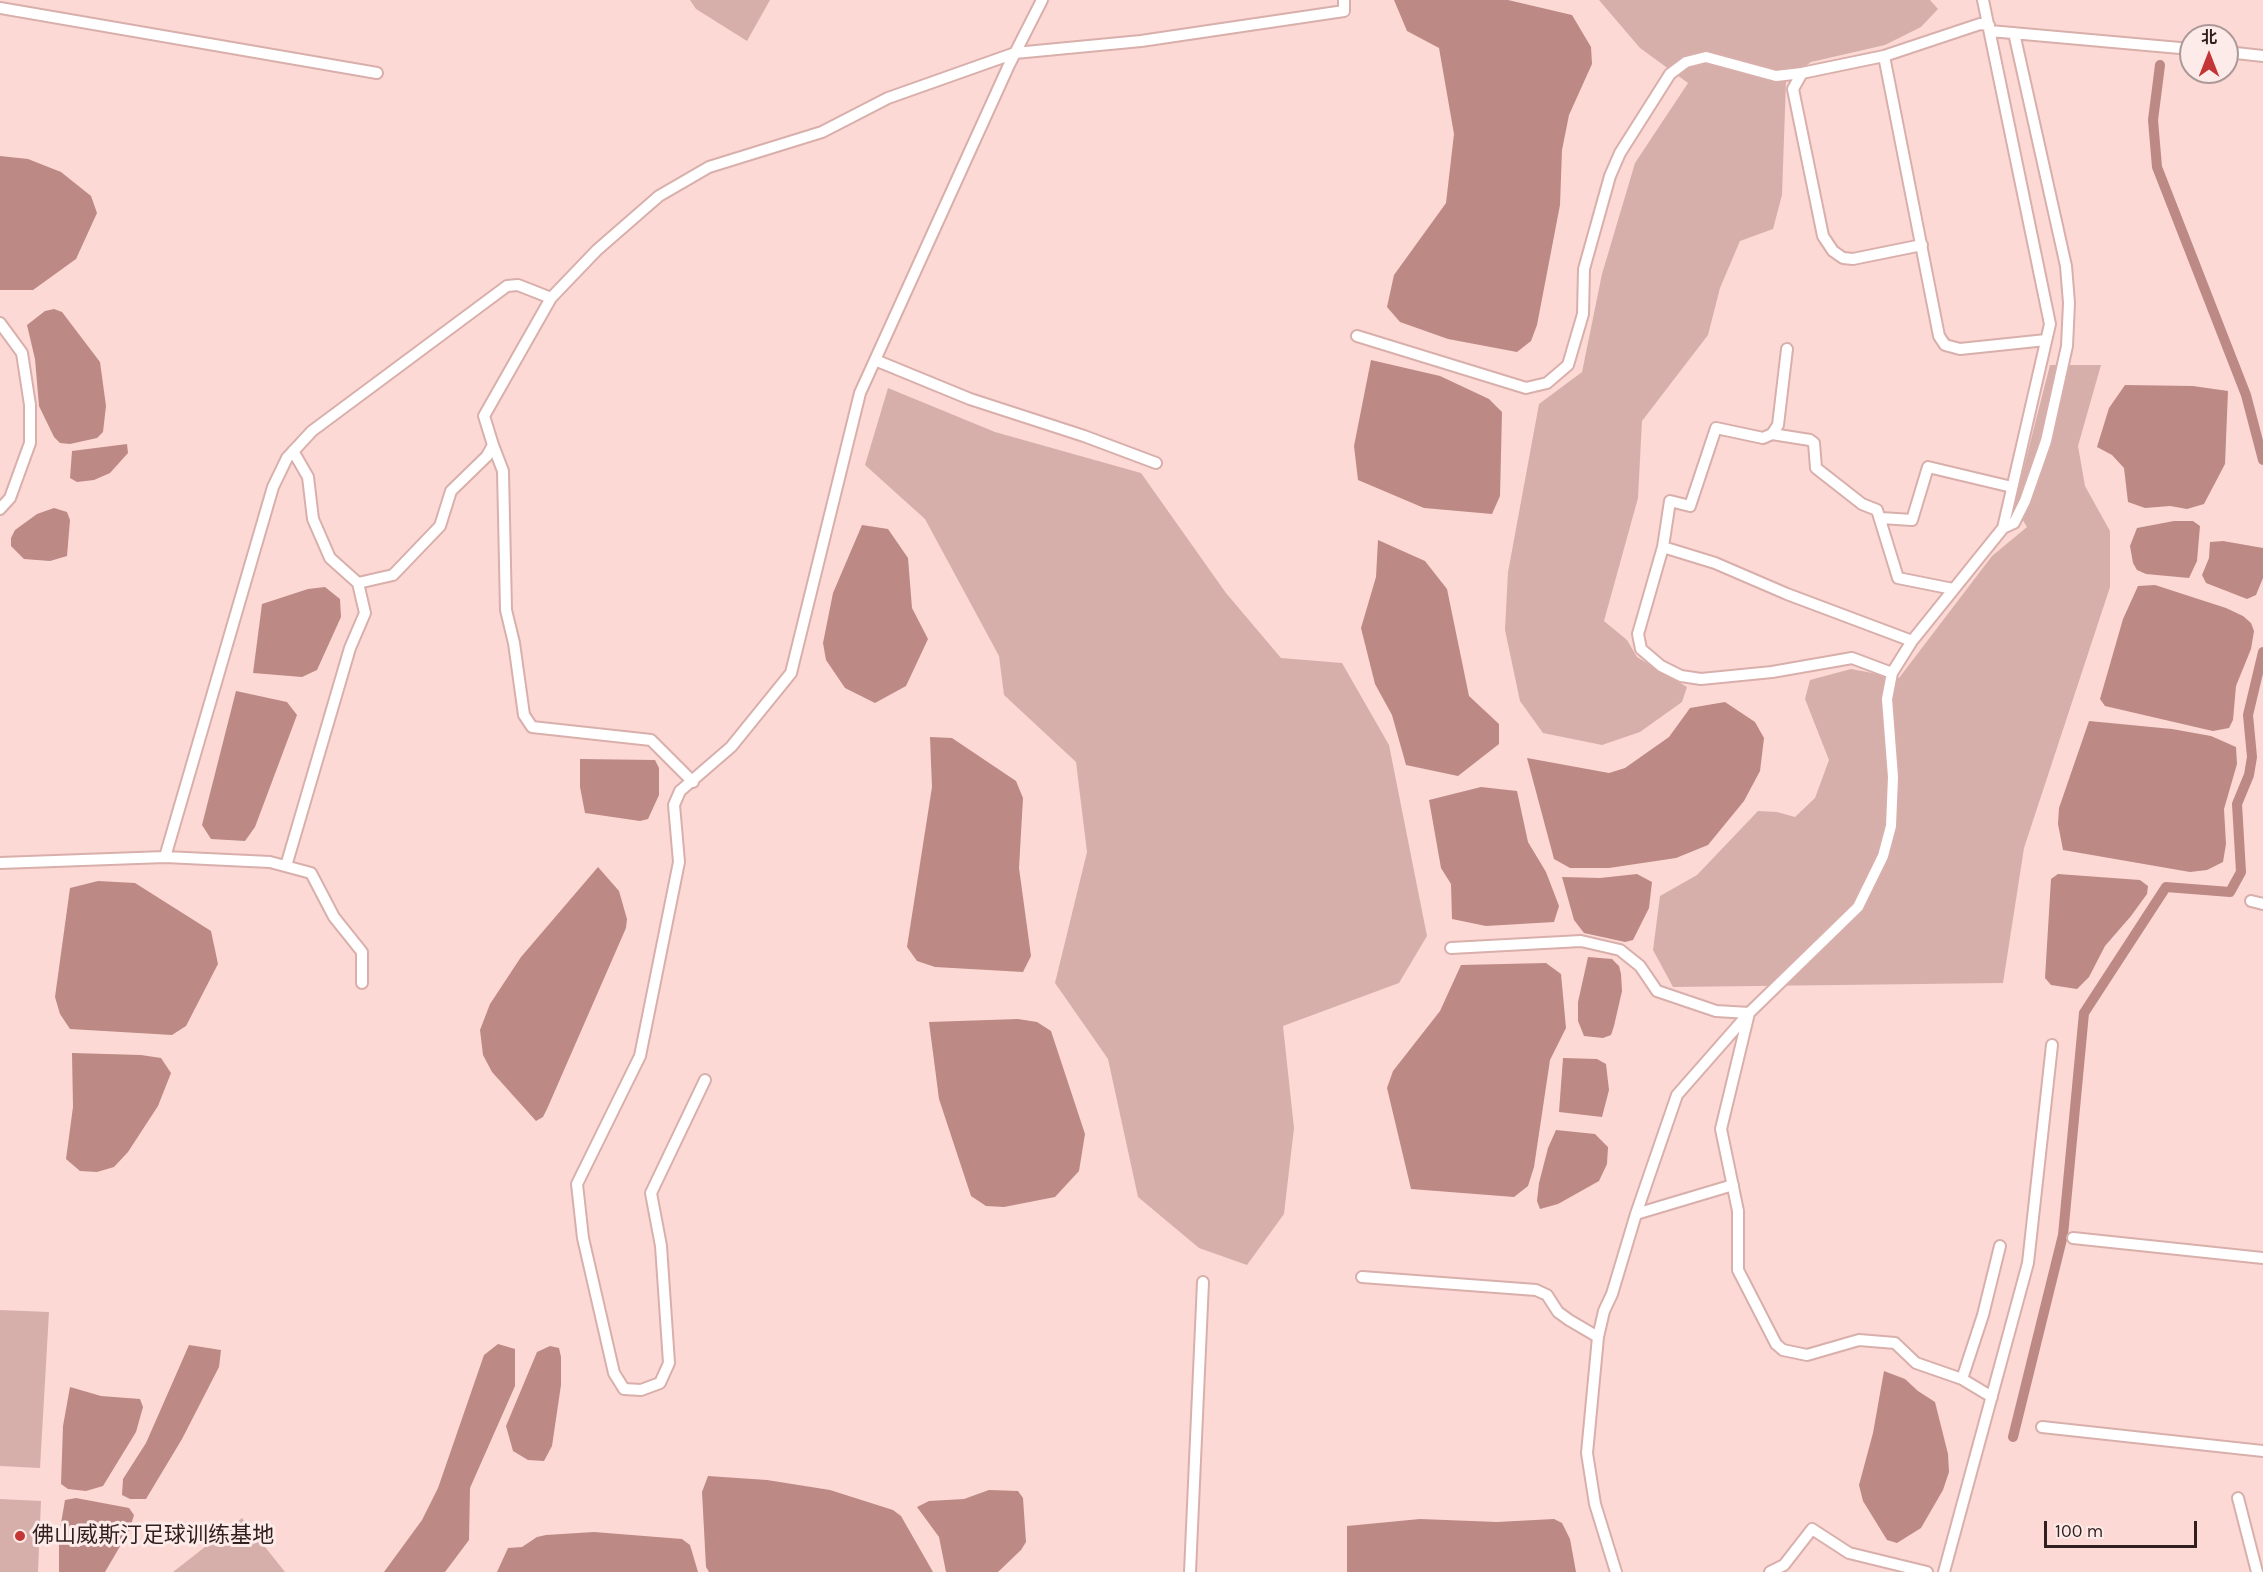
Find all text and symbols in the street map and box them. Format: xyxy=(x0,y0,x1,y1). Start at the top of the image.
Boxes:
north arrow xyxy=(2179,24,2239,84)
text: 北 xyxy=(2201,28,2217,47)
scale bar xyxy=(2047,1509,2200,1547)
text: 100 m xyxy=(2055,1520,2103,1542)
place label: 佛山威斯汀足球训练基地 xyxy=(32,1523,274,1549)
marker: 佛山威斯汀足球训练基地 xyxy=(13,1529,27,1543)

